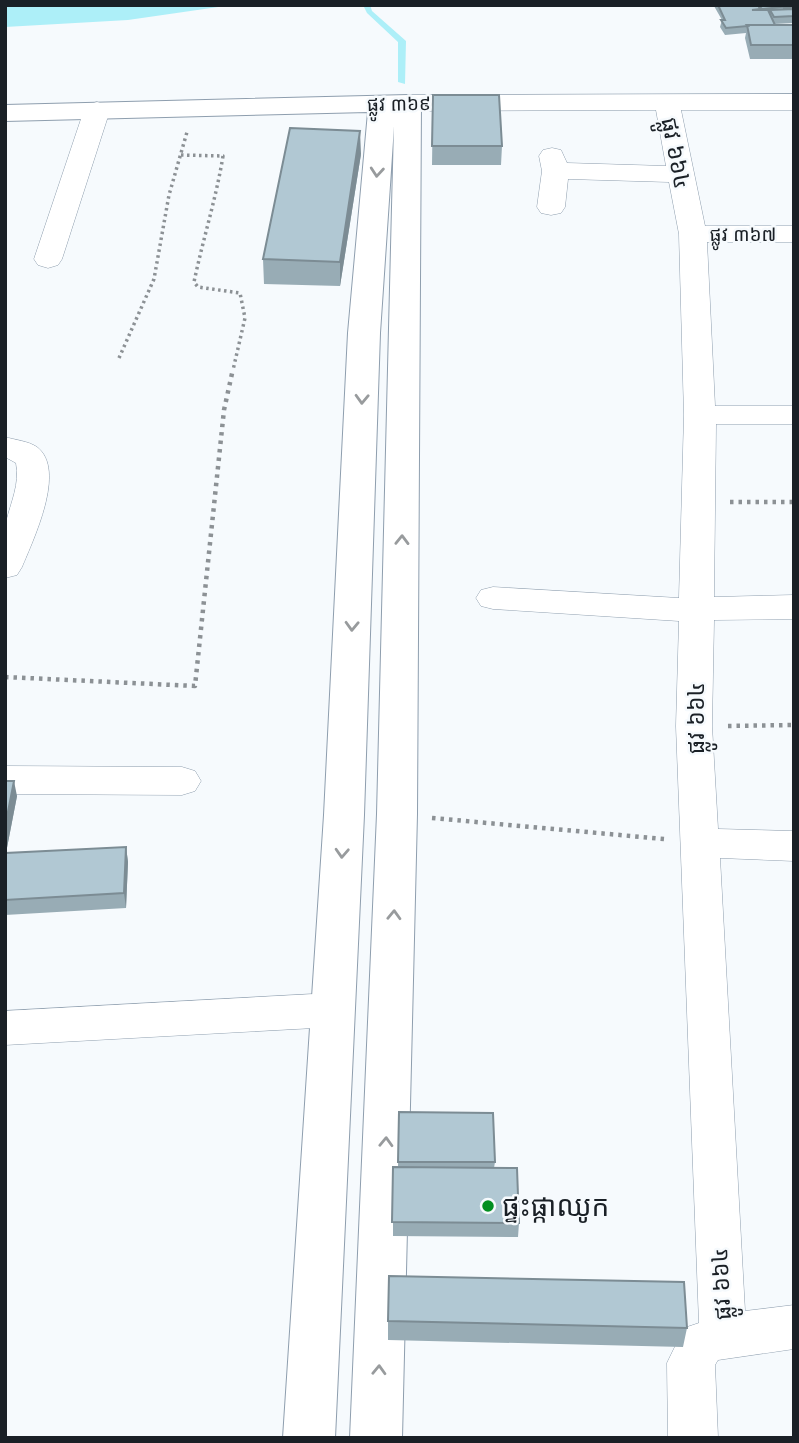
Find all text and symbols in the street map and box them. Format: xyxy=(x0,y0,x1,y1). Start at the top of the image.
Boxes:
street label: ផ្លូវ ៣៦៩ xyxy=(367,93,431,122)
street label: ផ្លូវ ៦៦៤ xyxy=(648,115,696,193)
one-way arrow xyxy=(370,167,385,178)
street label: ផ្លូវ ៣៦៧ xyxy=(710,224,776,251)
one-way arrow xyxy=(354,393,369,404)
one-way arrow xyxy=(394,535,409,546)
one-way arrow xyxy=(344,621,359,632)
street label: ផ្លូវ ៦៦៤ xyxy=(683,682,718,754)
one-way arrow xyxy=(334,848,349,859)
one-way arrow xyxy=(386,909,401,920)
one-way arrow xyxy=(379,1136,394,1147)
place label: ផ្ទះផ្កាឈូក xyxy=(502,1191,609,1223)
marker: ផ្ទះផ្កាឈូក xyxy=(480,1198,496,1214)
street label: ផ្លូវ ៦៦៤ xyxy=(706,1247,745,1321)
one-way arrow xyxy=(371,1364,386,1375)

